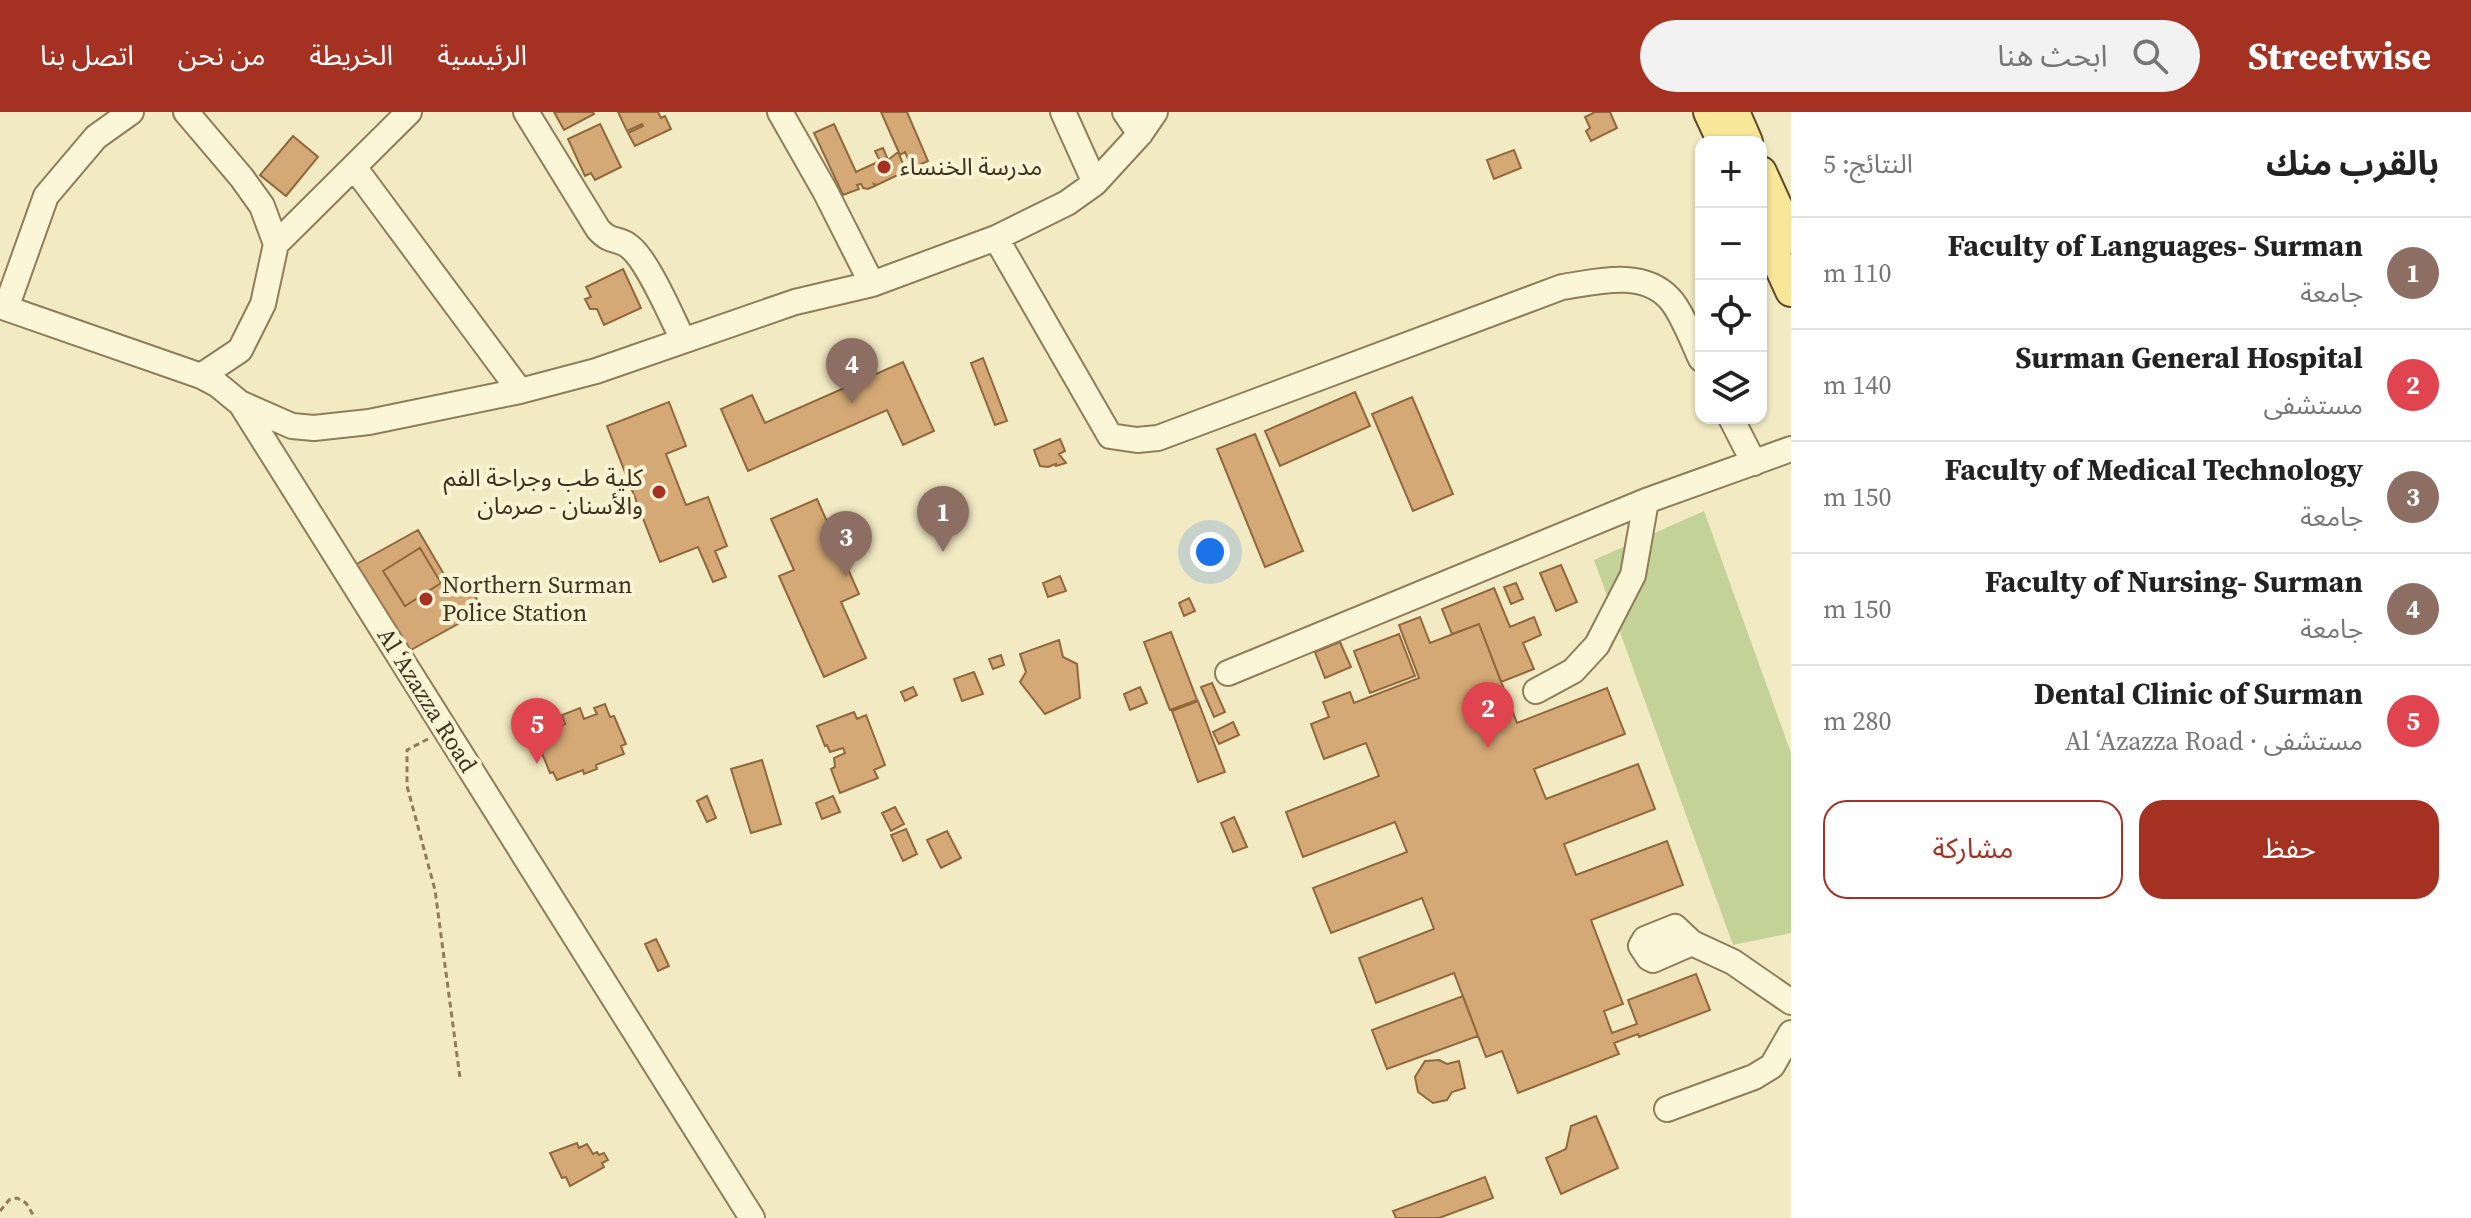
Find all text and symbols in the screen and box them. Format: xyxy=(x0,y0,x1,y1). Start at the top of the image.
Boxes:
search box xyxy=(1640,20,2200,92)
text: Streetwise xyxy=(2248,30,2431,82)
icon: search xyxy=(2128,34,2172,78)
text: ابحث هنا xyxy=(1997,35,2108,76)
text: اتصل بنا xyxy=(40,36,134,74)
text: من نحن xyxy=(178,36,265,74)
text: الخريطة xyxy=(309,36,393,74)
text: الرئيسية xyxy=(437,36,527,74)
map controls xyxy=(1695,136,1767,424)
button: + xyxy=(1695,136,1767,208)
text: بالقرب منك xyxy=(2266,140,2439,186)
text: النتائج: 5 xyxy=(1823,146,1913,182)
place label: مدرسة الخنساء xyxy=(900,150,1042,183)
marker: مدرسة الخنساء xyxy=(875,158,893,176)
button: − xyxy=(1695,208,1767,280)
text: Faculty of Languages- Surman xyxy=(1948,225,2363,266)
text: 110 m xyxy=(1823,255,1892,291)
text: 1 xyxy=(2406,255,2420,291)
text: جامعة xyxy=(2300,275,2363,311)
button: locate xyxy=(1695,280,1767,352)
text: Surman General Hospital xyxy=(2015,337,2363,378)
pin: 4 xyxy=(826,338,878,404)
button: layers xyxy=(1695,352,1767,424)
text: 140 m xyxy=(1823,367,1892,403)
text: 2 xyxy=(2406,367,2420,403)
text: مستشفى xyxy=(2263,387,2363,423)
text: Faculty of Medical Technology xyxy=(1944,449,2363,490)
place label: كلية طب وجراحة الفم والأسنان - صرمان xyxy=(443,461,644,522)
text: 150 m xyxy=(1823,479,1892,515)
text: 3 xyxy=(2406,479,2420,515)
marker: كلية طب وجراحة الفم والأسنان - صرمان xyxy=(650,483,668,501)
pin: 1 xyxy=(917,486,969,552)
text: جامعة xyxy=(2300,499,2363,535)
pin: 3 xyxy=(820,511,872,577)
your location xyxy=(1190,532,1230,572)
text: Faculty of Nursing- Surman xyxy=(1985,561,2363,602)
place label: Northern Surman Police Station xyxy=(442,568,632,629)
marker: Northern Surman Police Station xyxy=(417,590,435,608)
text: 150 m xyxy=(1823,591,1892,627)
text: 4 xyxy=(2406,591,2420,627)
text: جامعة xyxy=(2300,611,2363,647)
street label: Al ‘Azazza Road xyxy=(370,621,485,779)
text: Dental Clinic of Surman xyxy=(2034,673,2363,714)
pin: 2 xyxy=(1462,682,1514,748)
pin: 5 xyxy=(511,698,563,764)
text: 280 m xyxy=(1823,703,1892,739)
text: 5 xyxy=(2406,703,2420,739)
text: مستشفى · Al ‘Azazza Road xyxy=(2065,723,2363,759)
button: مشاركة xyxy=(1823,800,2123,899)
button: حفظ xyxy=(2139,800,2439,899)

